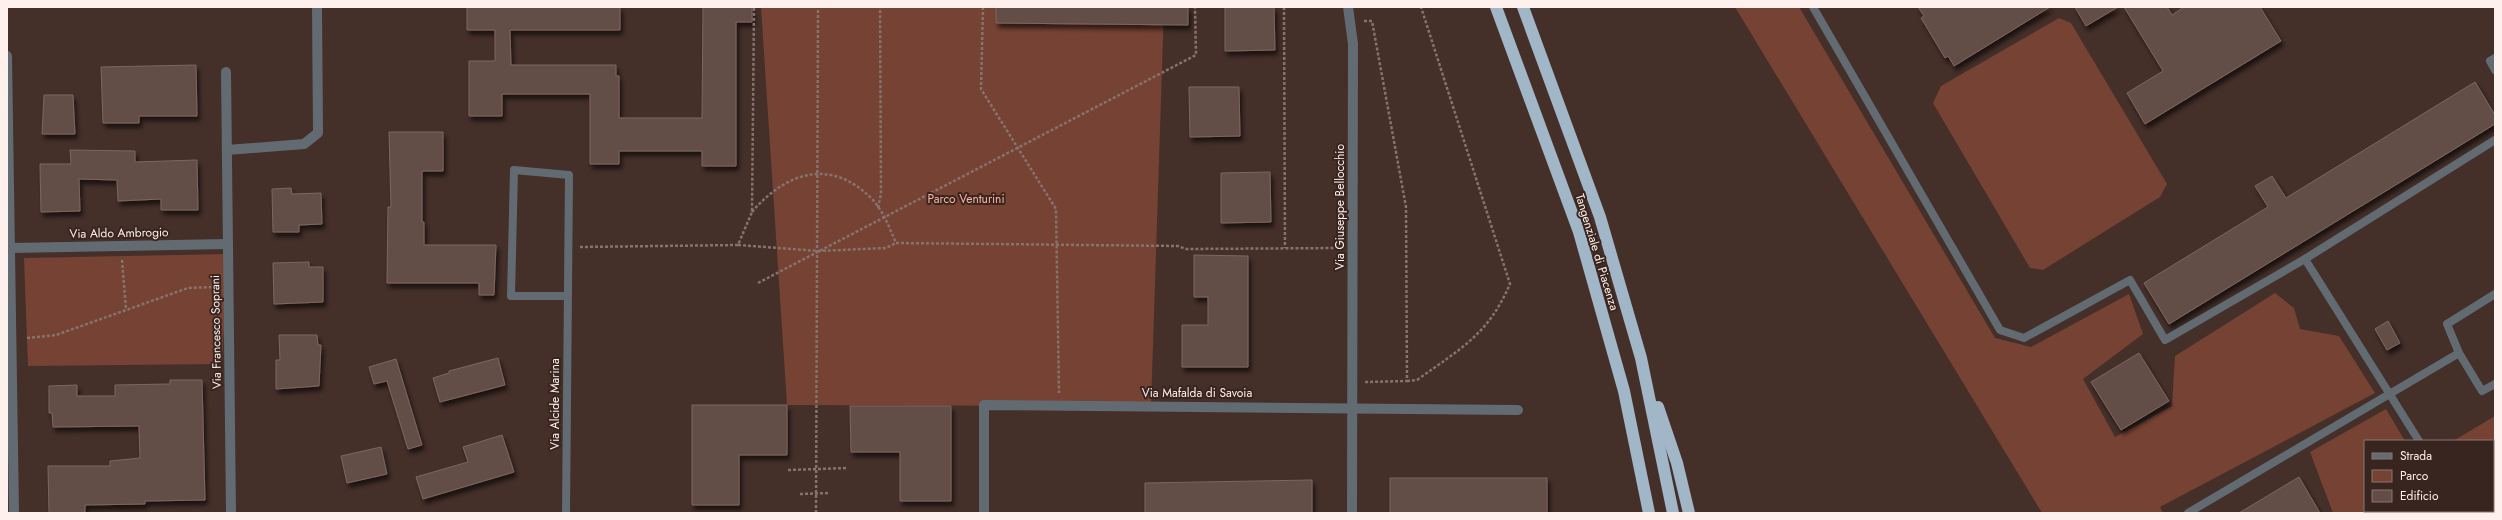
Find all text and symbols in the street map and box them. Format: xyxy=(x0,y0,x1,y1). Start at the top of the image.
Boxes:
street label: Via Giuseppe Bellocchio xyxy=(1331,144,1349,270)
park label: Parco Venturini xyxy=(927,190,1005,208)
street label: Tangenziale di Piacenza xyxy=(1571,191,1623,313)
street label: Via Aldo Ambrogio xyxy=(69,223,169,243)
street label: Via Francesco Soprani xyxy=(206,275,226,389)
street label: Via Alcide Marina xyxy=(546,358,564,450)
street label: Via Mafalda di Savoia xyxy=(1142,384,1252,402)
legend xyxy=(2364,440,2494,512)
text: Strada xyxy=(2400,447,2432,465)
text: Parco xyxy=(2400,467,2429,485)
text: Edificio xyxy=(2400,487,2439,505)

